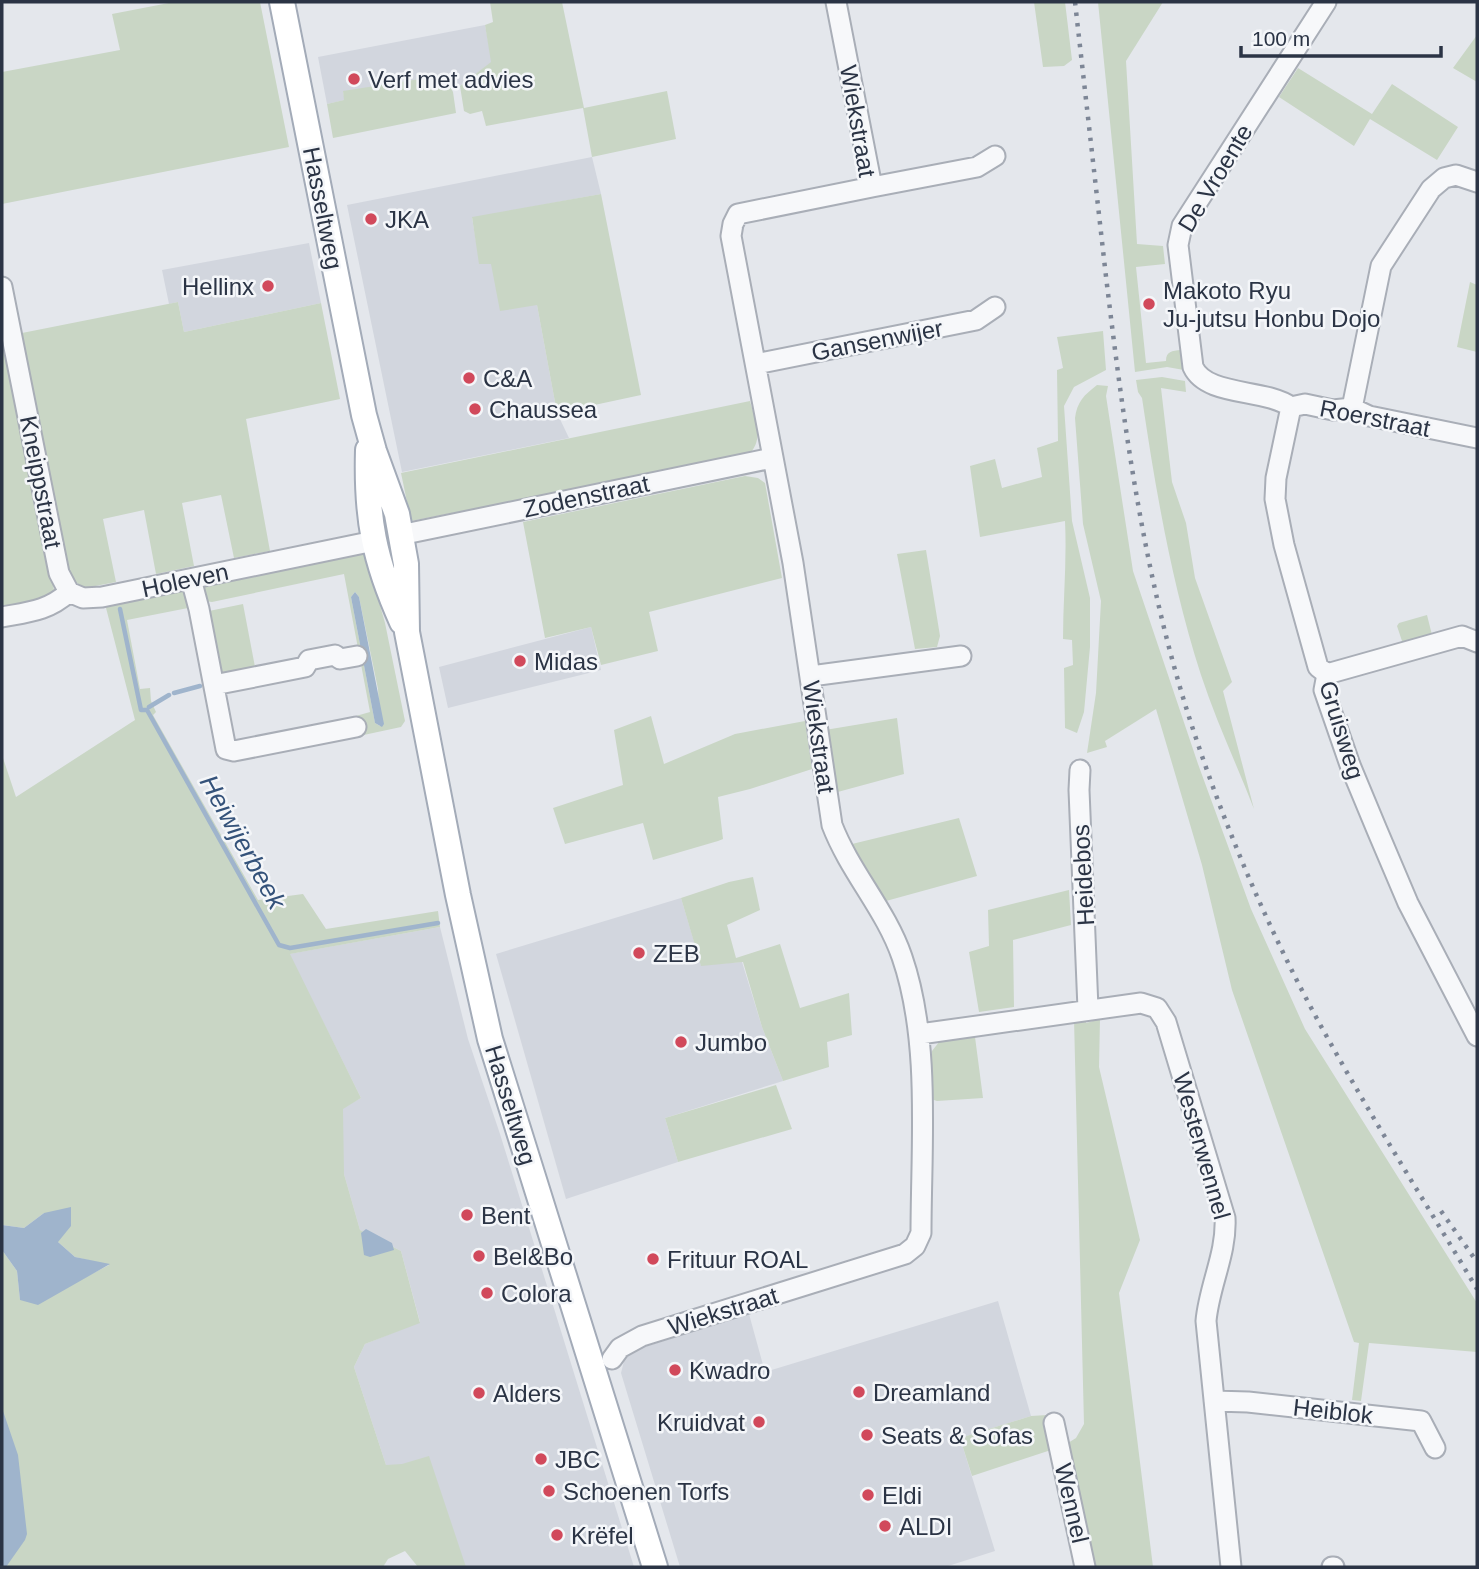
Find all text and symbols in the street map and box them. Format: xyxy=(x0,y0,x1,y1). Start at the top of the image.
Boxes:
scale bar xyxy=(1241,14,1440,58)
text: 100 m xyxy=(1252,27,1310,50)
street label: Wiekstraat xyxy=(835,63,881,179)
place label: Verf met advies xyxy=(368,66,533,93)
marker: Verf met advies xyxy=(346,71,362,87)
street label: De Vroente xyxy=(1172,119,1258,237)
street label: Hasseltweg xyxy=(298,145,348,271)
place label: JKA xyxy=(385,206,429,233)
marker: JKA xyxy=(363,211,379,227)
place label: Hellinx xyxy=(182,273,254,300)
place label: Makoto Ryu Ju-jutsu Honbu Dojo xyxy=(1163,277,1380,332)
marker: Hellinx xyxy=(260,278,276,294)
marker: Makoto Ryu Ju-jutsu Honbu Dojo xyxy=(1141,296,1157,312)
street label: Gansenwijer xyxy=(809,314,945,366)
place label: C&A xyxy=(483,365,532,392)
marker: C&A xyxy=(461,370,477,386)
street label: Roerstraat xyxy=(1317,394,1433,442)
place label: Chaussea xyxy=(489,396,598,423)
marker: Chaussea xyxy=(467,401,483,417)
street label: Kneippstraat xyxy=(15,413,67,551)
street label: Zodenstraat xyxy=(521,469,652,523)
street label: Holeven xyxy=(139,558,231,602)
place label: Midas xyxy=(534,648,598,675)
marker: Midas xyxy=(512,653,528,669)
street label: Gruisweg xyxy=(1314,678,1370,782)
street label: Wiekstraat xyxy=(798,679,840,795)
water label: Heiwijerbeek xyxy=(194,770,293,916)
street label: Heidebos xyxy=(1067,824,1099,926)
place label: ZEB xyxy=(653,940,700,967)
marker: ZEB xyxy=(631,945,647,961)
place label: Jumbo xyxy=(695,1029,767,1056)
marker: Jumbo xyxy=(673,1034,689,1050)
street label: Hasseltweg xyxy=(480,1042,542,1168)
street label: Westerwennel xyxy=(1168,1069,1236,1223)
place label: Bent xyxy=(481,1202,531,1229)
marker: Bent xyxy=(459,1207,475,1223)
place label: Bel&Bo xyxy=(493,1243,573,1270)
place label: Frituur ROAL xyxy=(667,1246,808,1273)
marker: Bel&Bo xyxy=(471,1248,487,1264)
marker: Frituur ROAL xyxy=(645,1251,661,1267)
place label: Colora xyxy=(501,1280,572,1307)
street label: Wiekstraat xyxy=(665,1281,781,1340)
marker: Colora xyxy=(479,1285,495,1301)
place label: Kwadro xyxy=(689,1357,770,1384)
marker: Kwadro xyxy=(667,1362,683,1378)
place label: Dreamland xyxy=(873,1379,990,1406)
place label: Alders xyxy=(493,1380,561,1407)
marker: Dreamland xyxy=(851,1384,867,1400)
marker: Alders xyxy=(471,1385,487,1401)
street label: Heiblok xyxy=(1292,1393,1375,1429)
place label: Kruidvat xyxy=(657,1409,745,1436)
marker: Kruidvat xyxy=(751,1414,767,1430)
place label: Seats & Sofas xyxy=(881,1422,1033,1449)
marker: Seats & Sofas xyxy=(859,1427,875,1443)
place label: JBC xyxy=(555,1446,600,1473)
marker: JBC xyxy=(533,1451,549,1467)
street label: Wennel xyxy=(1050,1461,1094,1545)
place label: Schoenen Torfs xyxy=(563,1478,729,1505)
place label: Eldi xyxy=(882,1482,922,1509)
marker: Schoenen Torfs xyxy=(541,1483,557,1499)
marker: Eldi xyxy=(860,1487,876,1503)
place label: ALDI xyxy=(899,1513,952,1540)
marker: ALDI xyxy=(877,1518,893,1534)
place label: Krëfel xyxy=(571,1522,634,1549)
marker: Krëfel xyxy=(549,1527,565,1543)

